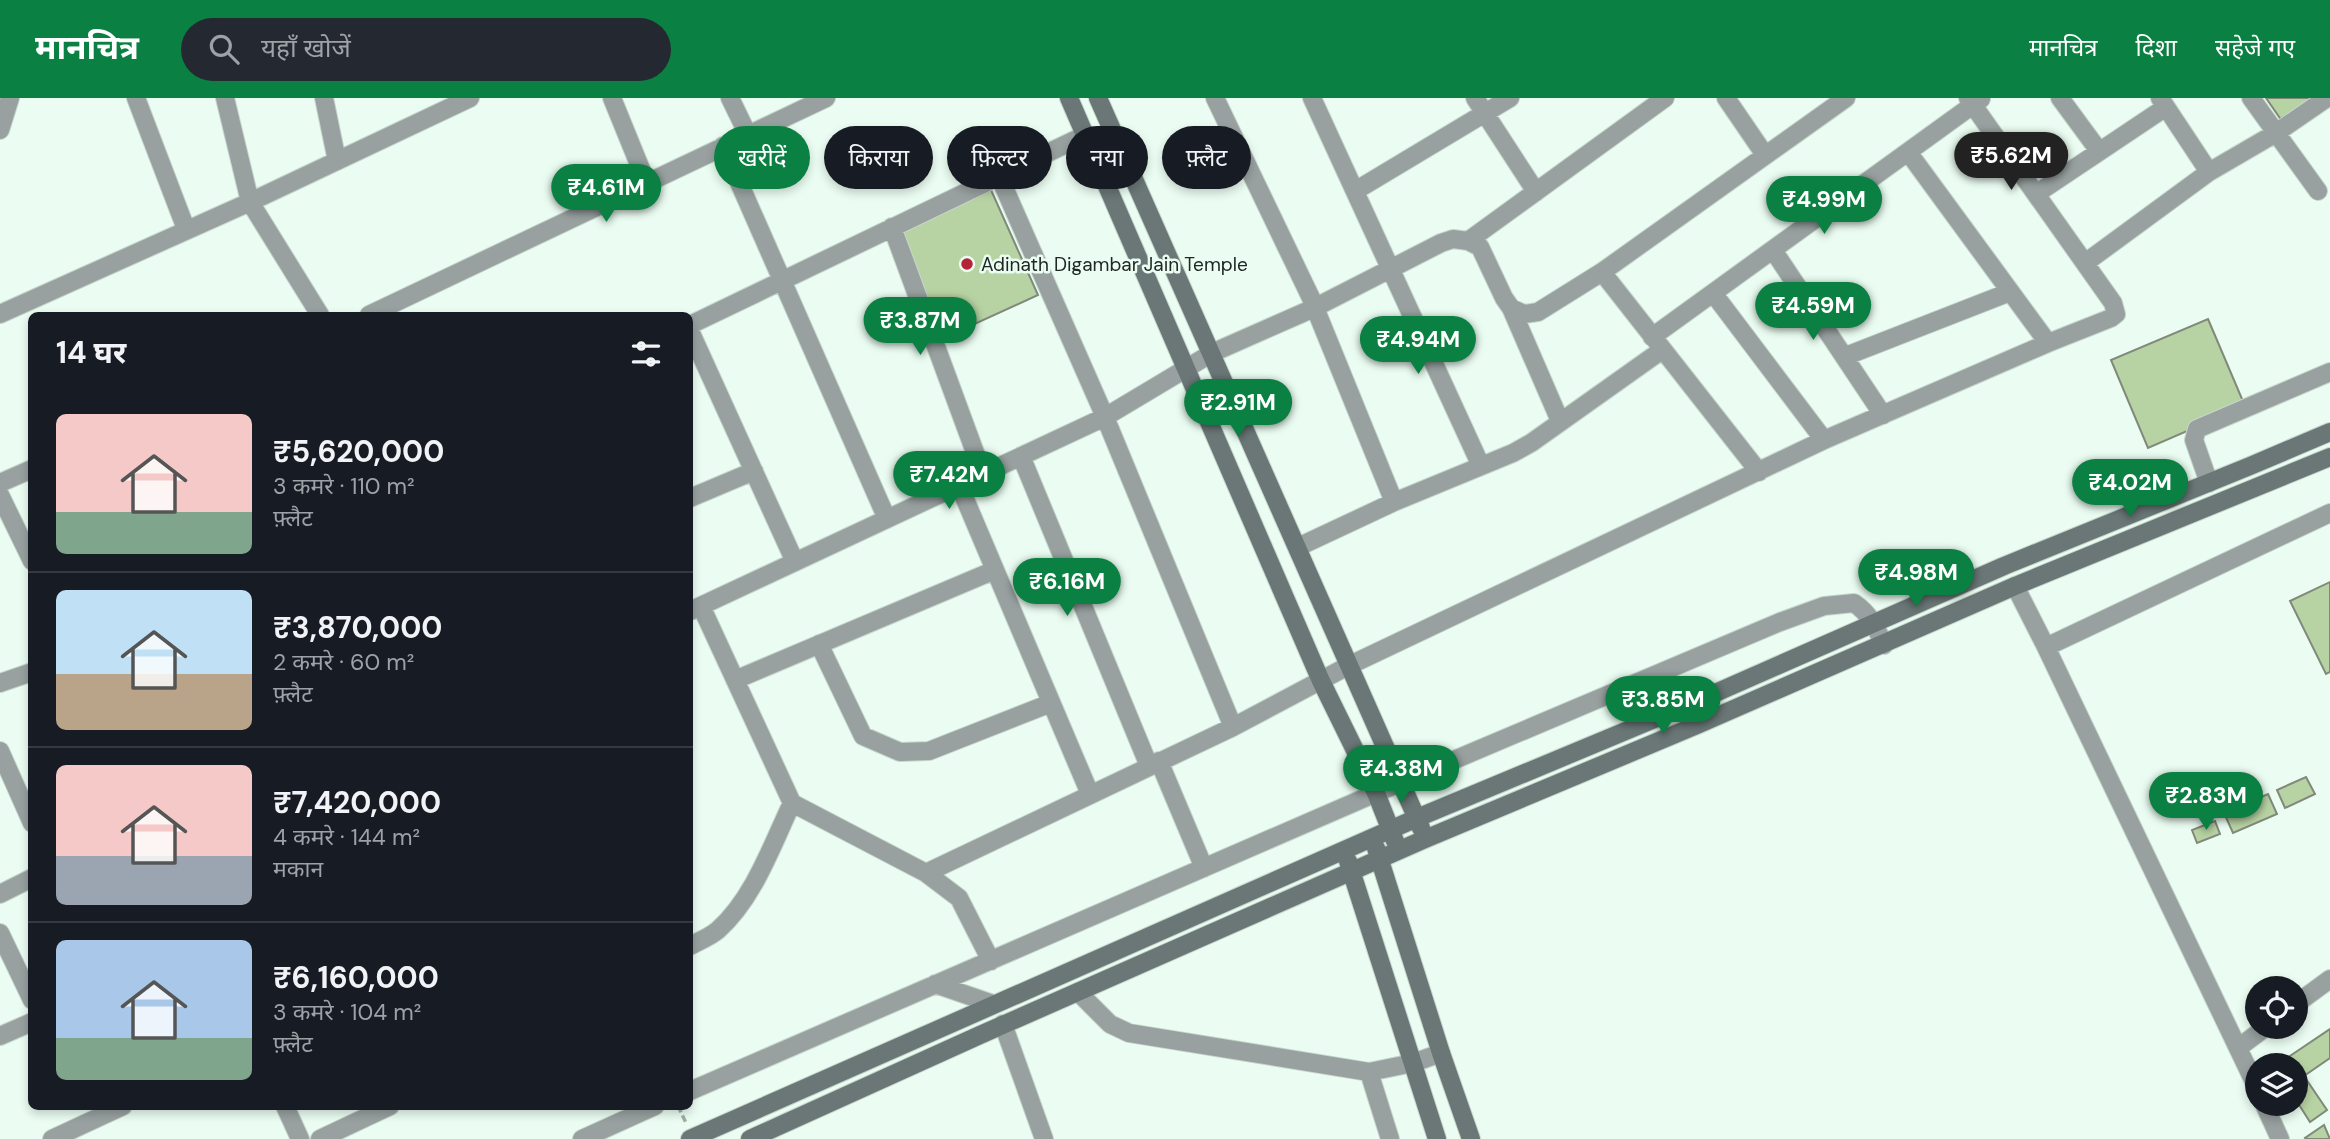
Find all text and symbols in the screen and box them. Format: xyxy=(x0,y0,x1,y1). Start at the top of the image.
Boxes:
search box xyxy=(181,18,671,81)
text: मानचित्र xyxy=(35,26,139,69)
icon: search xyxy=(205,30,243,68)
text: यहाँ खोजें xyxy=(261,31,351,65)
text: मानचित्र xyxy=(2029,32,2098,63)
text: दिशा xyxy=(2136,32,2177,63)
text: सहेजे गए xyxy=(2215,32,2295,63)
chip: खरीदें xyxy=(714,126,810,189)
chip: किराया xyxy=(824,126,933,189)
chip: फ़िल्टर xyxy=(947,126,1052,189)
chip: नया xyxy=(1066,126,1148,189)
chip: फ़्लैट xyxy=(1162,126,1251,189)
pin: ₹5.62M xyxy=(1954,132,2068,192)
text: ₹5.62M xyxy=(1970,140,2052,170)
pin: ₹4.61M xyxy=(549,164,663,224)
text: ₹4.61M xyxy=(567,172,645,202)
pin: ₹4.99M xyxy=(1767,176,1881,236)
text: ₹4.99M xyxy=(1782,184,1866,214)
place label: Adinath Digambar Jain Temple xyxy=(981,252,1248,277)
marker: Adinath Digambar Jain Temple xyxy=(959,256,975,272)
pin: ₹4.59M xyxy=(1756,282,1870,342)
text: ₹4.59M xyxy=(1771,290,1855,320)
pin: ₹3.87M xyxy=(863,298,977,357)
text: ₹3.87M xyxy=(880,305,960,335)
pin: ₹4.94M xyxy=(1361,316,1475,376)
text: ₹4.94M xyxy=(1376,324,1460,354)
text: 14 घर xyxy=(56,333,126,372)
icon: filters xyxy=(627,335,665,373)
pin: ₹2.91M xyxy=(1181,380,1295,439)
text: ₹2.91M xyxy=(1200,387,1276,417)
text: ₹5,620,000 xyxy=(273,432,444,471)
icon: home xyxy=(112,442,196,526)
pin: ₹7.42M xyxy=(892,452,1006,511)
text: ₹7.42M xyxy=(909,459,989,489)
pin: ₹4.02M xyxy=(2073,460,2187,519)
text: ₹4.02M xyxy=(2088,467,2172,497)
text: 3 कमरे · 110 m² xyxy=(273,471,415,501)
text: फ़्लैट xyxy=(273,503,313,533)
pin: ₹4.98M xyxy=(1859,550,1973,609)
text: ₹4.98M xyxy=(1874,557,1958,587)
pin: ₹6.16M xyxy=(1010,559,1124,618)
text: ₹6.16M xyxy=(1029,566,1105,596)
text: ₹3,870,000 xyxy=(273,608,442,647)
icon: home xyxy=(112,618,196,702)
text: 2 कमरे · 60 m² xyxy=(273,647,414,677)
pin: ₹3.85M xyxy=(1606,676,1720,736)
text: फ़्लैट xyxy=(273,679,313,709)
text: ₹3.85M xyxy=(1621,684,1705,714)
pin: ₹4.38M xyxy=(1344,746,1458,805)
text: ₹4.38M xyxy=(1359,753,1443,783)
pin: ₹2.83M xyxy=(2149,772,2263,832)
text: ₹2.83M xyxy=(2165,780,2247,810)
text: ₹7,420,000 xyxy=(273,783,441,822)
icon: home xyxy=(112,793,196,877)
text: 4 कमरे · 144 m² xyxy=(273,822,420,852)
text: मकान xyxy=(273,854,323,884)
text: ₹6,160,000 xyxy=(273,958,439,997)
icon: home xyxy=(112,968,196,1052)
map controls xyxy=(2245,976,2308,1116)
button: locate xyxy=(2245,976,2308,1039)
text: 3 कमरे · 104 m² xyxy=(273,997,421,1027)
text: फ़्लैट xyxy=(273,1029,313,1059)
button: layers xyxy=(2245,1053,2308,1116)

